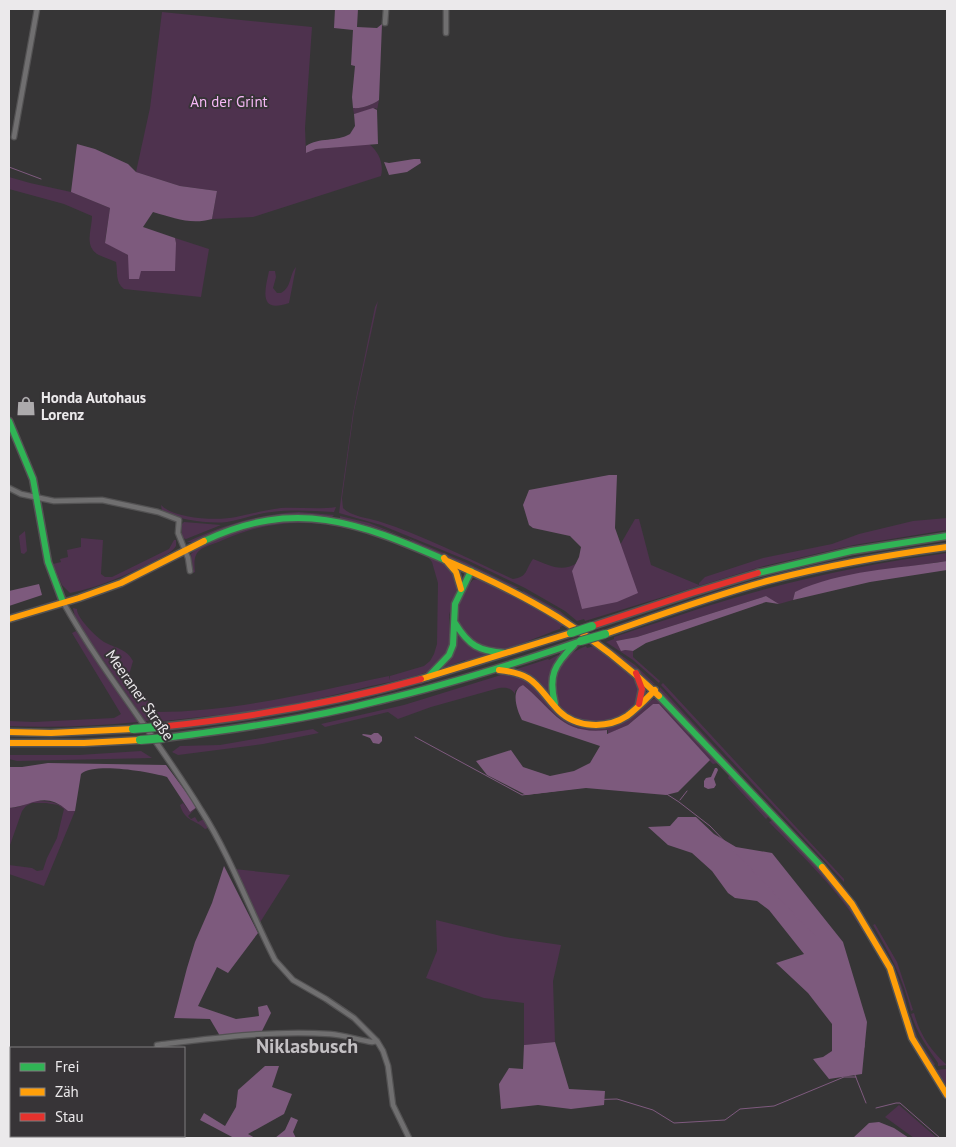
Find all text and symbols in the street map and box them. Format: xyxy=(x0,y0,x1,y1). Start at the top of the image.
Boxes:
park label: An der Grint xyxy=(190,92,268,111)
place label: Honda Autohaus Lorenz xyxy=(41,388,146,424)
shop icon: Honda Autohaus Lorenz xyxy=(15,395,37,417)
street label: Meeraner Straße xyxy=(102,646,178,744)
district label: Niklasbusch xyxy=(256,1033,358,1059)
legend xyxy=(10,1047,185,1137)
text: Frei xyxy=(55,1057,80,1076)
text: Zäh xyxy=(55,1082,79,1101)
text: Stau xyxy=(55,1107,84,1126)

